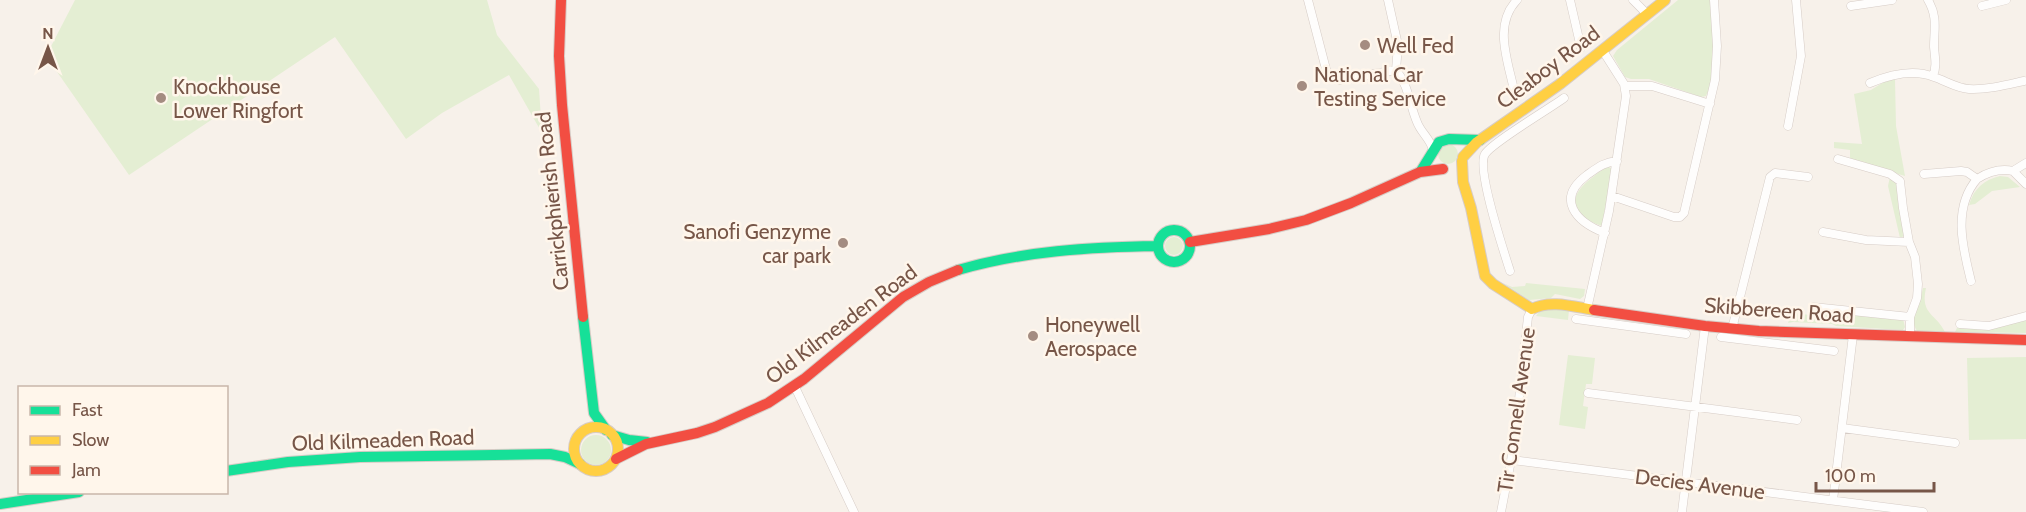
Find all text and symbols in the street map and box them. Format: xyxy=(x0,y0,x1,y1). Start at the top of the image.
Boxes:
north arrow xyxy=(18,18,78,78)
street label: Cleaboy Road xyxy=(1492,20,1604,114)
text: N xyxy=(42,24,54,43)
place label: Well Fed xyxy=(1377,33,1454,58)
marker: Well Fed xyxy=(1358,38,1372,52)
place label: National Car Testing Service xyxy=(1314,62,1446,111)
place label: Knockhouse Lower Ringfort xyxy=(173,74,303,123)
marker: National Car Testing Service xyxy=(1295,79,1309,93)
marker: Knockhouse Lower Ringfort xyxy=(154,91,168,105)
street label: Carrickphierish Road xyxy=(530,110,574,292)
place label: Sanofi Genzyme car park xyxy=(683,219,832,268)
marker: Sanofi Genzyme car park xyxy=(836,236,850,250)
street label: Old Kilmeaden Road xyxy=(761,259,921,389)
street label: Skibbereen Road xyxy=(1703,292,1855,328)
place label: Honeywell Aerospace xyxy=(1045,312,1140,361)
street label: Tir Connell Avenue xyxy=(1492,326,1540,494)
marker: Honeywell Aerospace xyxy=(1026,329,1040,343)
legend xyxy=(18,386,228,494)
text: Fast xyxy=(72,399,103,421)
street label: Old Kilmeaden Road xyxy=(291,424,475,456)
text: Slow xyxy=(72,429,109,451)
scale bar xyxy=(1816,455,1934,493)
text: Jam xyxy=(71,459,101,481)
street label: Decies Avenue xyxy=(1634,464,1767,504)
text: 100 m xyxy=(1825,465,1876,487)

